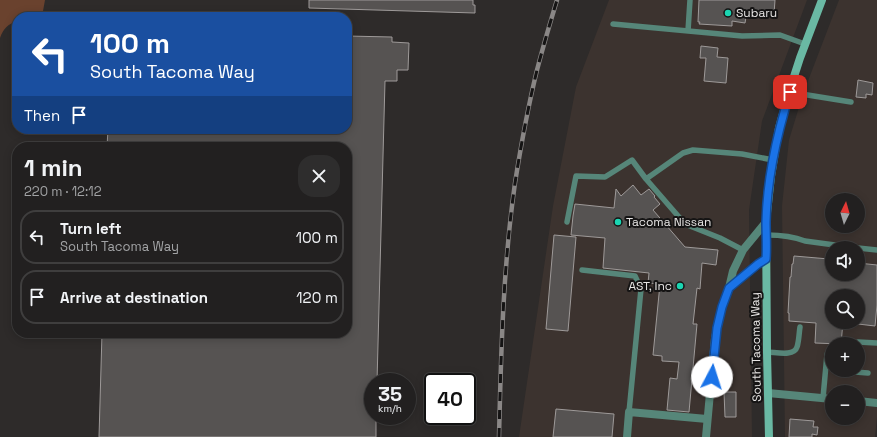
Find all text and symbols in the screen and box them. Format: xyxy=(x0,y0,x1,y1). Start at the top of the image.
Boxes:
place label: Subaru xyxy=(736,5,777,21)
marker: Subaru xyxy=(723,8,733,18)
text: 100 m xyxy=(90,25,170,61)
icon: left xyxy=(24,28,76,80)
text: South Tacoma Way xyxy=(90,60,255,83)
pin xyxy=(773,75,807,109)
icon: arrive xyxy=(779,81,801,103)
icon: arrive xyxy=(68,104,90,126)
text: Then xyxy=(24,106,60,125)
text: 1 min xyxy=(24,152,83,183)
button: close xyxy=(298,155,340,197)
text: 220 m · 12:12 xyxy=(24,183,101,200)
north arrow xyxy=(825,193,865,233)
map controls xyxy=(825,193,865,425)
place label: Tacoma Nissan xyxy=(626,214,711,230)
marker: Tacoma Nissan xyxy=(613,217,623,227)
text: Turn left xyxy=(60,219,122,238)
icon: left xyxy=(26,226,48,248)
text: 100 m xyxy=(296,228,338,247)
text: South Tacoma Way xyxy=(60,238,179,255)
button: sound xyxy=(825,241,865,281)
place label: AST, Inc xyxy=(628,278,672,294)
marker: AST, Inc xyxy=(675,281,685,291)
icon: arrive xyxy=(26,286,48,308)
text: Arrive at destination xyxy=(60,288,208,307)
text: 120 m xyxy=(296,288,338,307)
button: search xyxy=(825,289,865,329)
street label: South Tacoma Way xyxy=(747,292,765,402)
button: + xyxy=(825,337,865,377)
position arrow xyxy=(691,356,733,398)
speed limit sign: 40 xyxy=(424,373,476,425)
text: 35 xyxy=(378,381,402,407)
button: − xyxy=(825,385,865,425)
text: km/h xyxy=(378,402,402,415)

